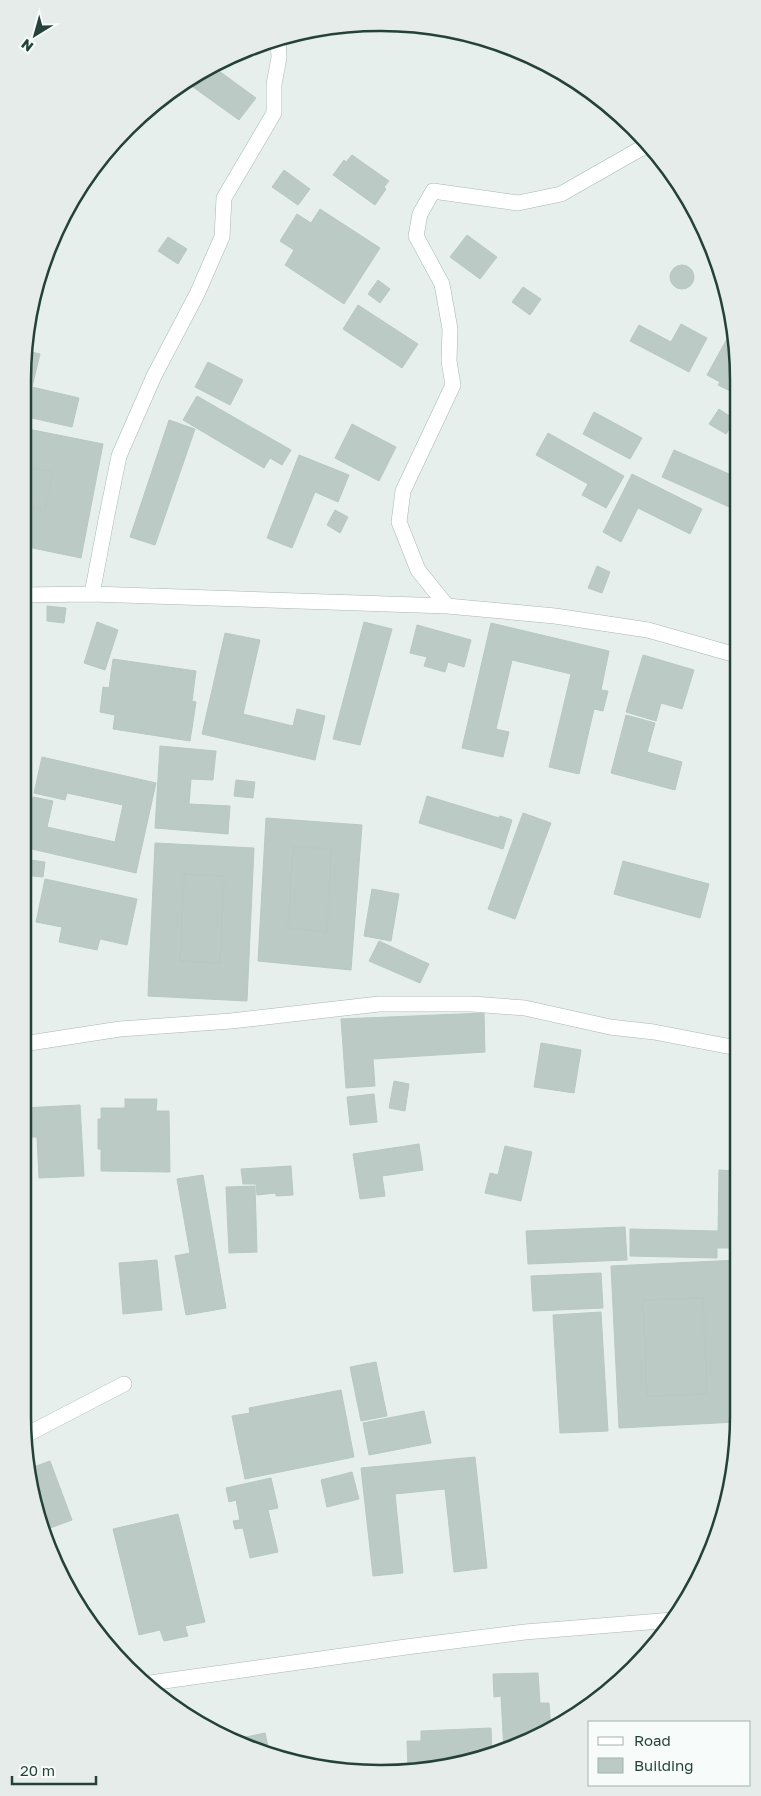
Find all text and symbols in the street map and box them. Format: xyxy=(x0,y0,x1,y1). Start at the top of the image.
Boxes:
north arrow xyxy=(10,10,60,60)
text: N xyxy=(18,36,36,56)
legend xyxy=(588,1721,751,1786)
text: Road xyxy=(634,1731,671,1749)
scale bar xyxy=(12,1754,96,1786)
text: Building xyxy=(634,1756,694,1774)
text: 20 m xyxy=(20,1761,55,1779)

